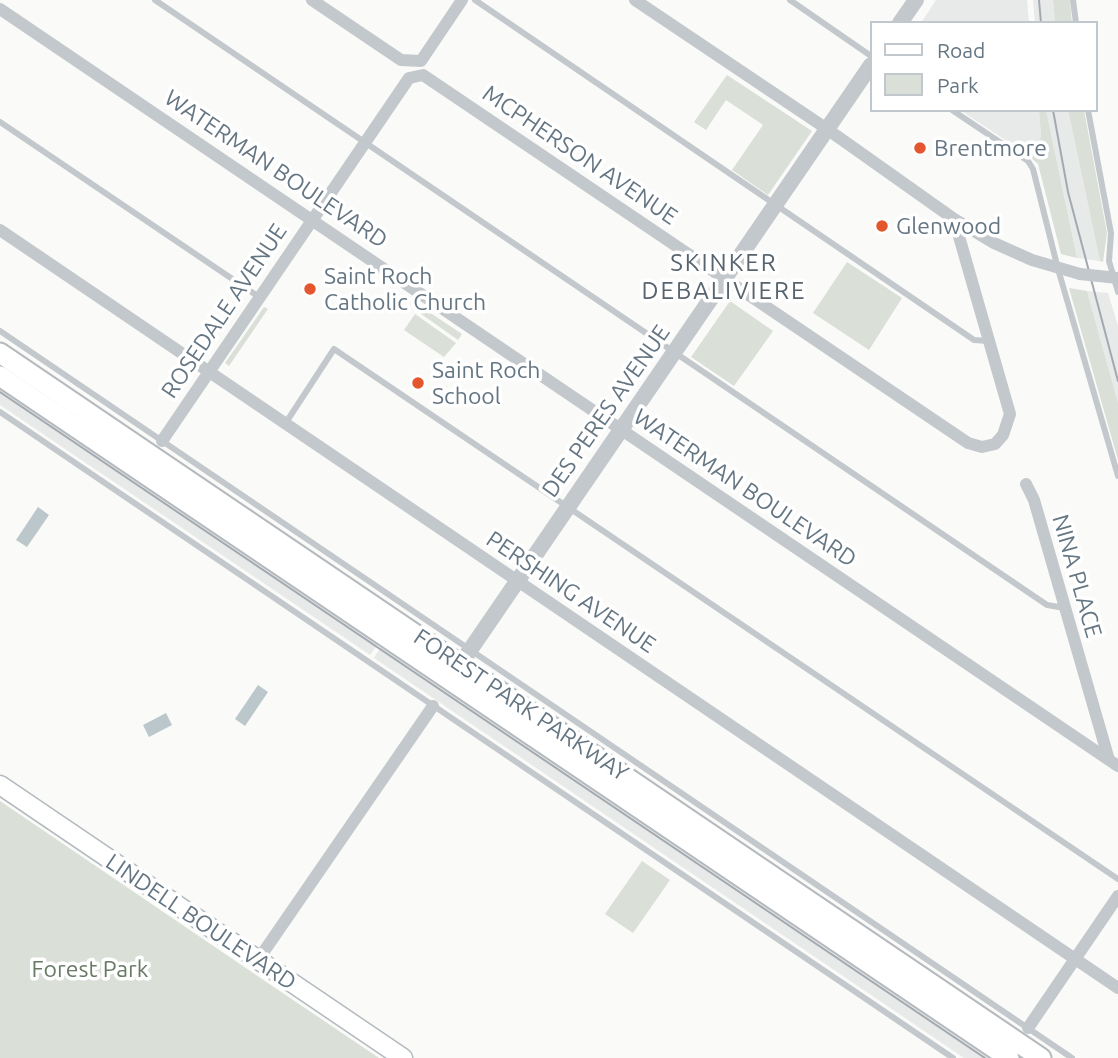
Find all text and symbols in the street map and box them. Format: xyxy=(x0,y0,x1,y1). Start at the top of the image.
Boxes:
legend xyxy=(870,21,1097,112)
text: Road xyxy=(937,38,985,62)
text: Park xyxy=(937,73,979,97)
street label: MCPHERSON AVENUE xyxy=(477,80,683,230)
street label: WATERMAN BOULEVARD xyxy=(159,84,393,254)
place label: Brentmore xyxy=(934,134,1047,162)
marker: Brentmore xyxy=(912,140,928,156)
place label: Glenwood xyxy=(896,212,1001,240)
marker: Glenwood xyxy=(874,218,890,234)
street label: ROSEDALE AVENUE xyxy=(155,219,293,403)
district label: SKINKER DEBALIVIERE xyxy=(643,249,805,305)
place label: Saint Roch Catholic Church xyxy=(324,262,486,316)
marker: Saint Roch Catholic Church xyxy=(302,281,318,297)
street label: DES PERES AVENUE xyxy=(536,320,676,502)
place label: Saint Roch School xyxy=(432,356,540,410)
marker: Saint Roch School xyxy=(410,375,426,391)
street label: WATERMAN BOULEVARD xyxy=(628,403,862,573)
street label: NINA PLACE xyxy=(1046,511,1108,641)
street label: PERSHING AVENUE xyxy=(481,525,661,659)
street label: FOREST PARK PARKWAY xyxy=(409,623,633,787)
street label: LINDELL BOULEVARD xyxy=(101,848,301,996)
park label: Forest Park xyxy=(32,955,148,983)

